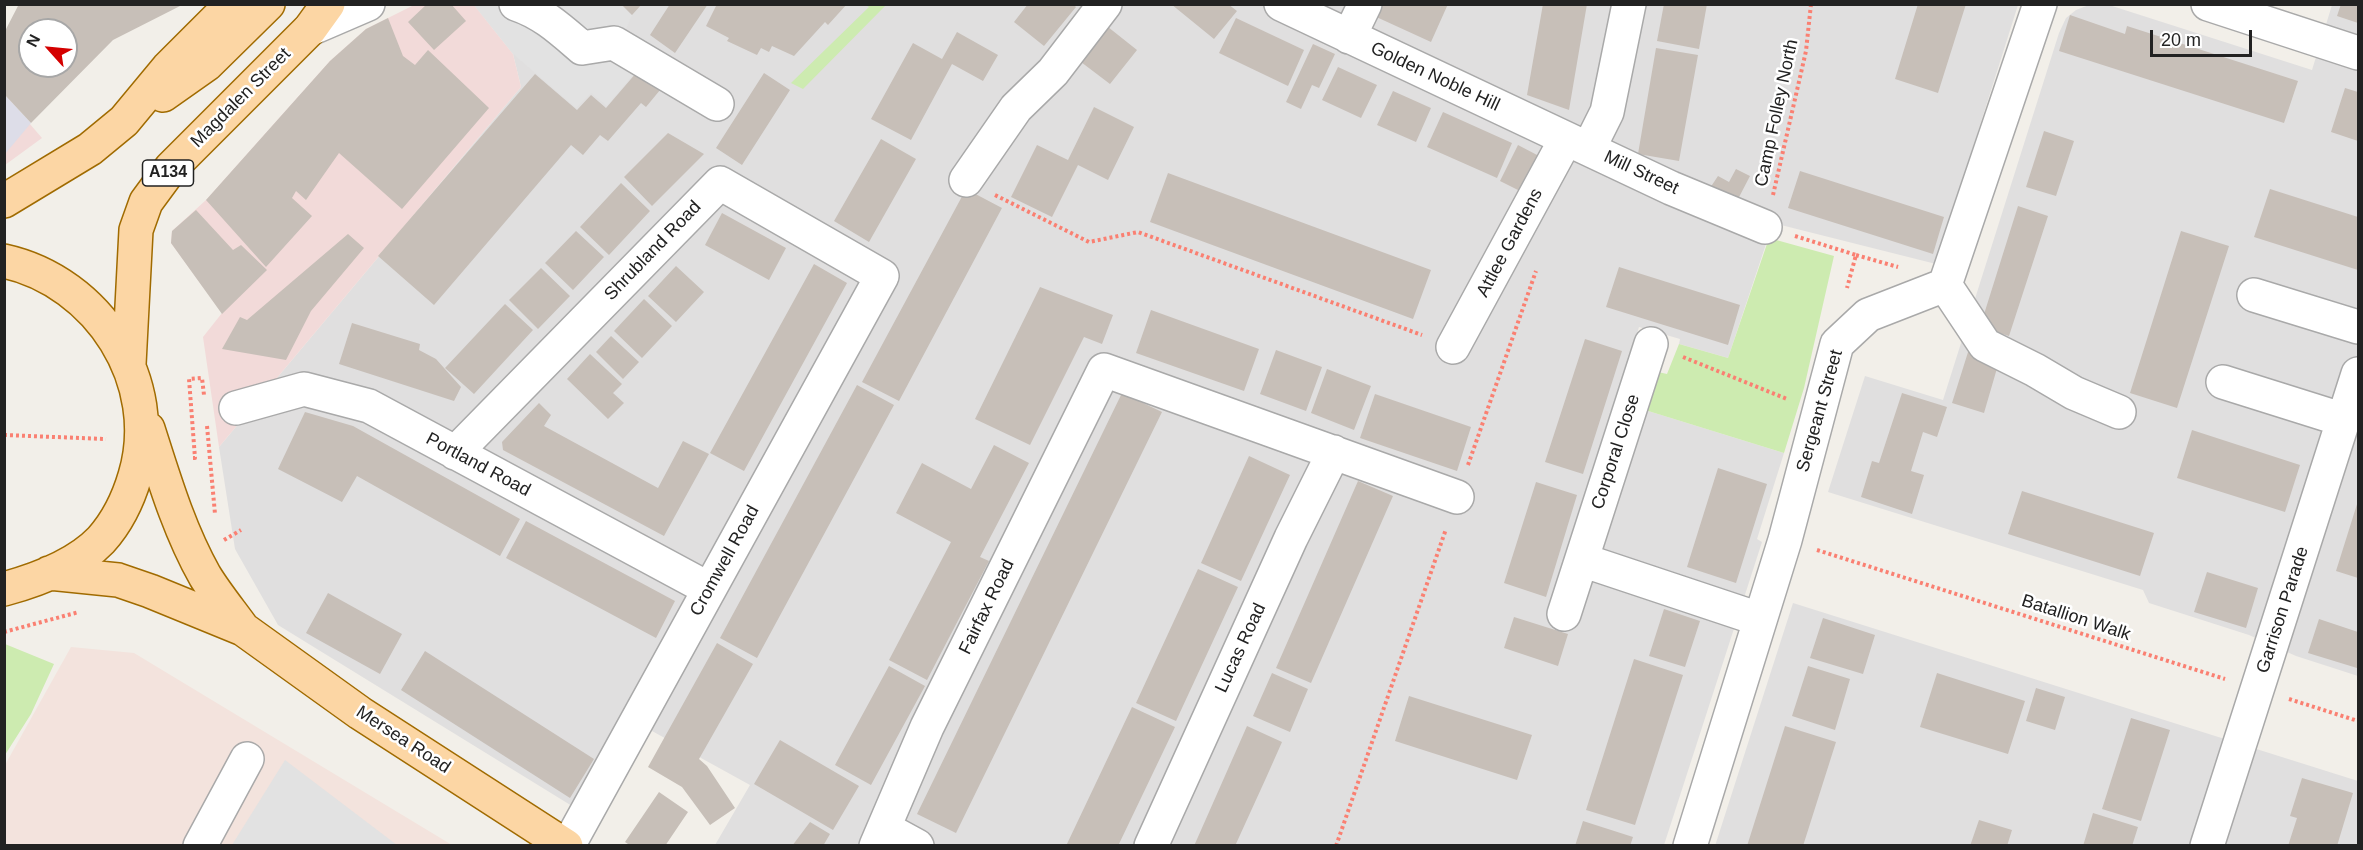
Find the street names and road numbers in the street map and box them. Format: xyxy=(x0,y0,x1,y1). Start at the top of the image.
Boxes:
street label: Camp Folley North xyxy=(1751,37,1803,189)
street label: Golden Noble Hill xyxy=(1367,38,1503,116)
street label: Magdalen Street xyxy=(187,44,295,152)
street label: Mill Street xyxy=(1600,146,1682,200)
road number: A134 xyxy=(142,160,194,186)
street label: Attlee Gardens xyxy=(1472,185,1548,301)
street label: Shrubland Road xyxy=(600,197,706,305)
street label: Sergeant Street xyxy=(1792,347,1848,475)
street label: Corporal Close xyxy=(1587,392,1645,512)
street label: Portland Road xyxy=(422,428,534,502)
street label: Cromwell Road xyxy=(686,502,764,620)
street label: Garrison Parade xyxy=(2252,544,2314,676)
street label: Fairfax Road xyxy=(955,556,1019,658)
street label: Batallion Walk xyxy=(2019,590,2133,646)
street label: Lucas Road xyxy=(1211,600,1271,696)
street label: Mersea Road xyxy=(352,702,454,778)

